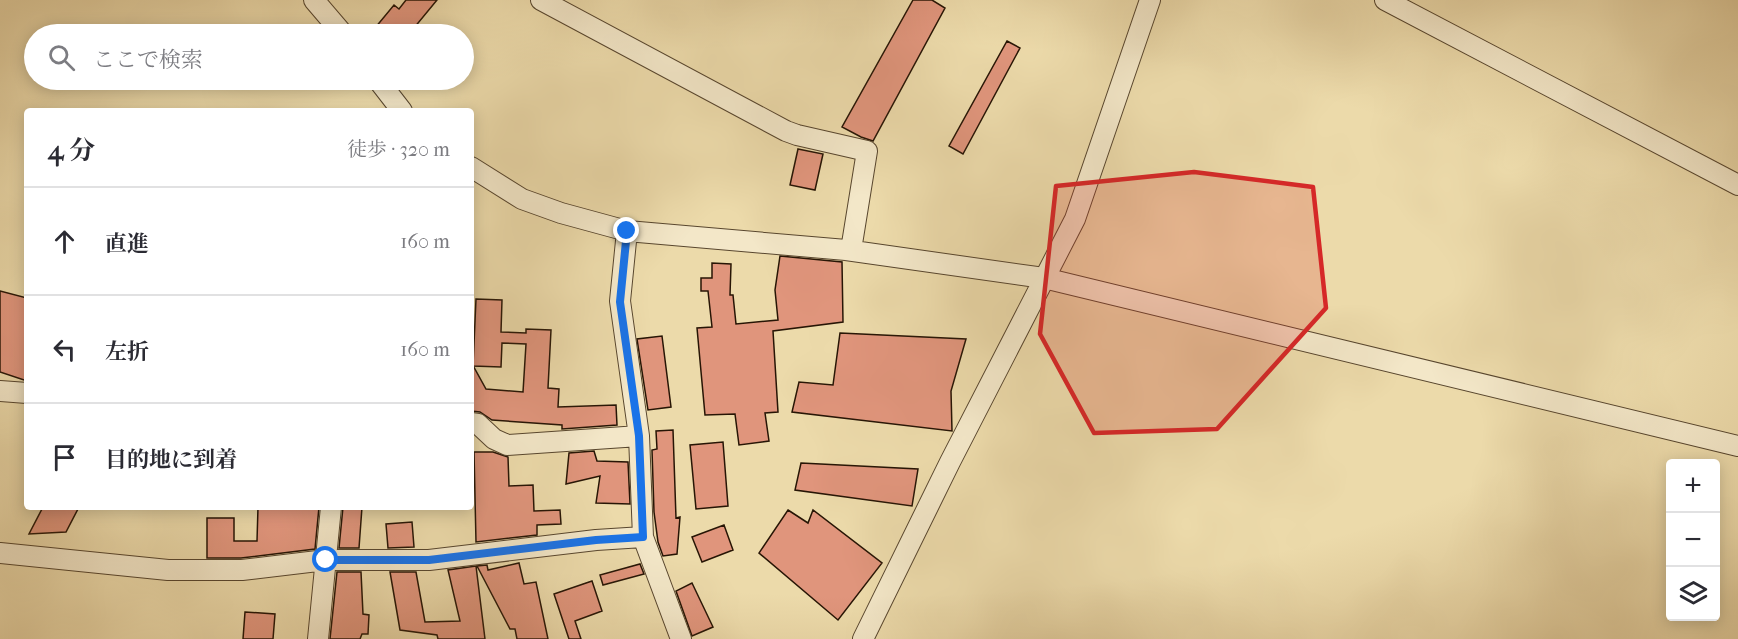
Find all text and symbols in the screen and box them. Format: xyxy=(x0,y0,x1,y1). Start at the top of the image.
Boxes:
search box xyxy=(24,24,474,90)
icon: search xyxy=(45,41,78,74)
text: ここで検索 xyxy=(93,47,203,73)
text: 4 分 xyxy=(48,135,95,166)
text: 徒歩 · 320 m xyxy=(347,138,450,161)
route end xyxy=(613,217,639,243)
icon: ahead xyxy=(48,225,81,258)
text: 160 m xyxy=(400,230,450,253)
text: 直進 xyxy=(105,231,149,257)
icon: left xyxy=(48,333,81,366)
text: 160 m xyxy=(400,338,450,361)
text: 左折 xyxy=(105,339,149,365)
icon: arrive xyxy=(48,441,81,474)
text: 目的地に到着 xyxy=(105,447,237,473)
map controls xyxy=(1666,459,1720,621)
button: + xyxy=(1666,459,1720,513)
button: − xyxy=(1666,513,1720,567)
route start xyxy=(312,546,338,572)
button: layers xyxy=(1666,567,1720,621)

